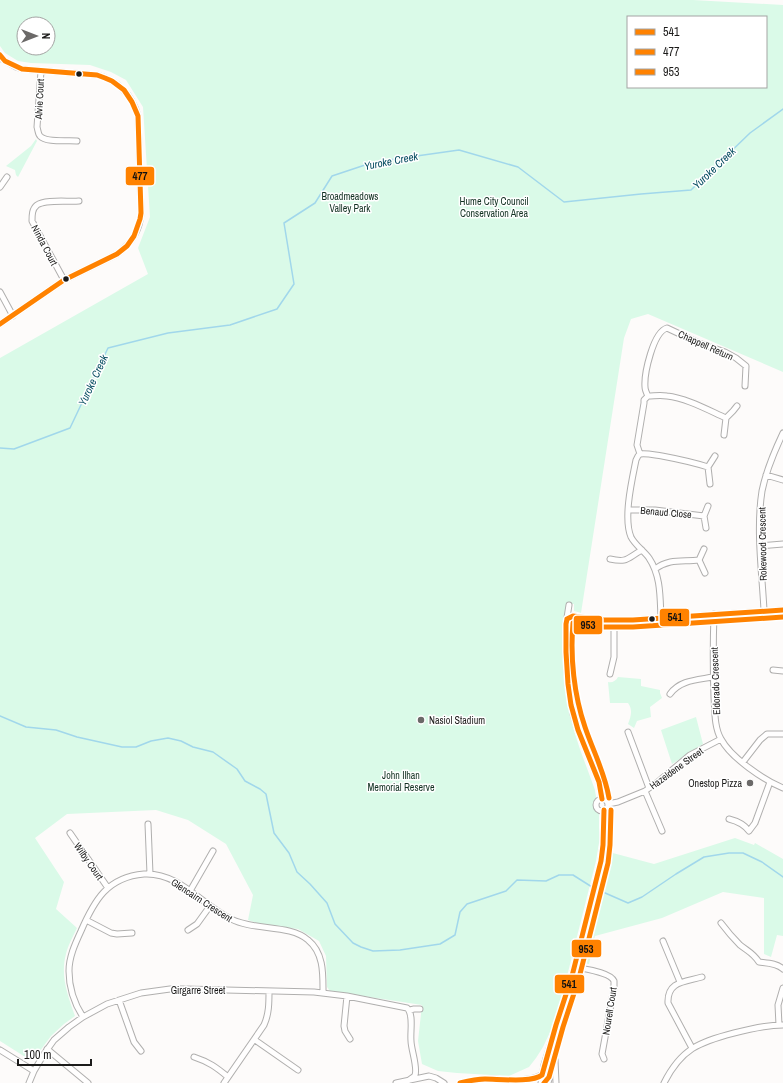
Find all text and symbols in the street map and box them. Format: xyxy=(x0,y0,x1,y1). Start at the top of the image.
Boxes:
north arrow xyxy=(16,16,56,56)
legend xyxy=(627,16,767,88)
text: 541 xyxy=(663,24,680,40)
text: N xyxy=(39,33,53,39)
text: 477 xyxy=(663,44,680,60)
text: 953 xyxy=(663,64,679,80)
unlabelled marker xyxy=(74,69,84,79)
street label: Alvie Court xyxy=(32,78,47,121)
water label: Yuroke Creek xyxy=(690,144,739,192)
water label: Yuroke Creek xyxy=(363,149,420,173)
line badge: 477 xyxy=(125,166,155,186)
text: 477 xyxy=(132,169,148,183)
park label: Broadmeadows Valley Park xyxy=(322,190,378,215)
park label: Hume City Council Conservation Area xyxy=(460,195,529,220)
street label: Ninda Court xyxy=(28,223,61,268)
unlabelled marker xyxy=(61,274,71,284)
street label: Chappell Return xyxy=(676,327,736,363)
water label: Yuroke Creek xyxy=(75,352,111,408)
street label: Benaud Close xyxy=(640,504,693,521)
street label: Rokewood Crescent xyxy=(755,506,770,581)
line badge: 541 xyxy=(659,608,690,627)
text: 541 xyxy=(667,610,683,624)
unlabelled marker xyxy=(647,614,657,624)
line badge: 953 xyxy=(573,615,603,635)
text: 953 xyxy=(580,618,596,632)
street label: Eldorado Crescent xyxy=(708,646,723,715)
place label: Nasiol Stadium xyxy=(429,714,485,727)
marker: Nasiol Stadium xyxy=(416,715,426,725)
street label: Hazeldene Street xyxy=(647,744,706,792)
park label: John Ilhan Memorial Reserve xyxy=(368,769,435,794)
place label: Onestop Pizza xyxy=(688,777,742,790)
marker: Onestop Pizza xyxy=(745,778,755,788)
street label: Wilby Court xyxy=(71,840,107,883)
street label: Glencairn Crescent xyxy=(169,876,235,925)
line badge: 953 xyxy=(571,939,602,958)
text: 953 xyxy=(578,942,594,956)
line badge: 541 xyxy=(554,974,585,994)
text: 541 xyxy=(561,977,577,991)
street label: Girgarre Street xyxy=(171,984,226,997)
street label: Nourell Court xyxy=(599,986,620,1036)
scale bar xyxy=(18,1041,91,1067)
text: 100 m xyxy=(24,1047,51,1063)

